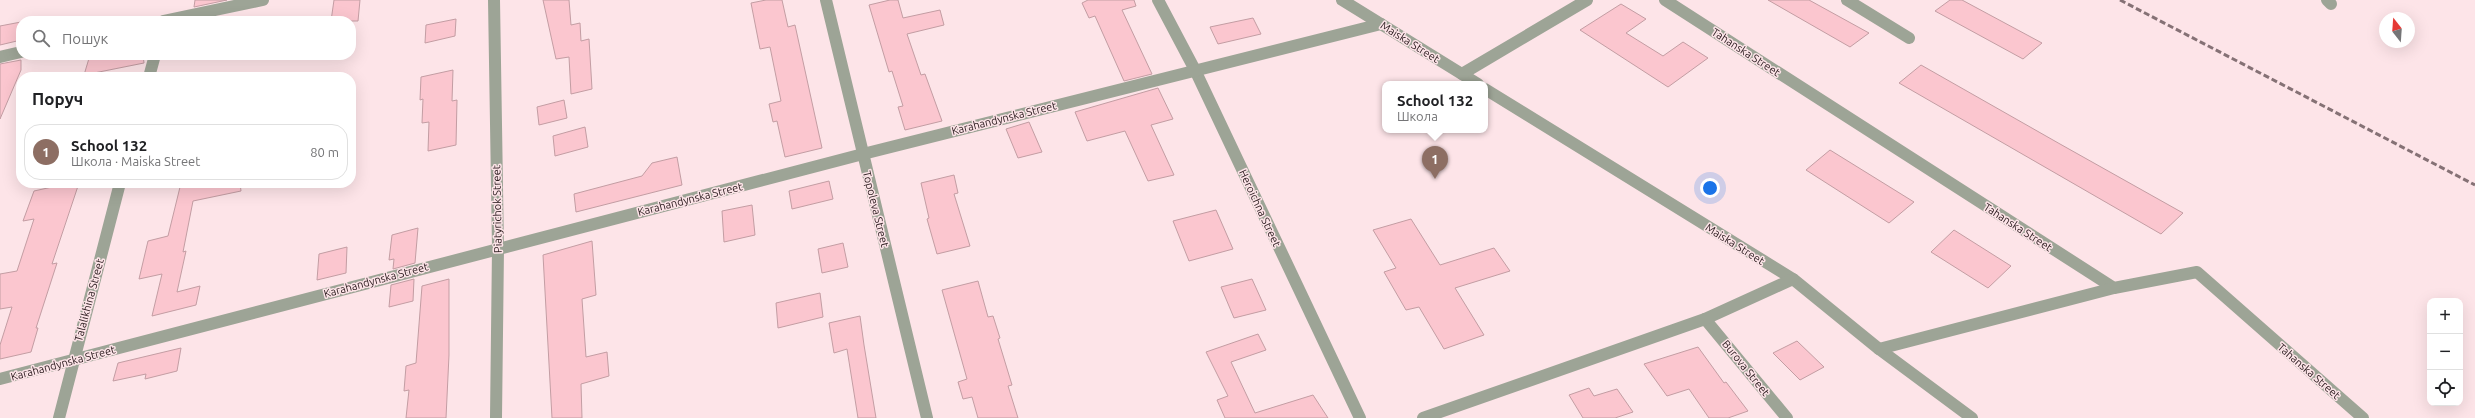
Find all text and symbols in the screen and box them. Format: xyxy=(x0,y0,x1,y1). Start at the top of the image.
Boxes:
north arrow xyxy=(2379,12,2415,48)
search box xyxy=(16,16,356,60)
street label: Maiska Street xyxy=(1378,19,1442,65)
street label: Tahanska Street xyxy=(1710,26,1783,79)
icon: search xyxy=(30,27,52,49)
text: Пошук xyxy=(62,30,108,47)
popup xyxy=(1382,81,1488,133)
text: Поруч xyxy=(32,89,83,108)
text: School 132 xyxy=(1397,92,1473,109)
street label: Karahandynska Street xyxy=(950,99,1058,137)
text: Школа xyxy=(1397,109,1438,123)
text: School 132 xyxy=(71,137,147,154)
text: 1 xyxy=(42,145,50,159)
text: 80 m xyxy=(310,145,339,159)
pin: 1 xyxy=(1422,146,1448,179)
text: Школа · Maiska Street xyxy=(71,154,200,168)
street label: Piatyrichok Street xyxy=(490,164,504,253)
street label: Heroichna Street xyxy=(1237,168,1283,249)
street label: Topoleva Street xyxy=(861,170,891,249)
your location xyxy=(1700,178,1720,198)
street label: Karahandynska Street xyxy=(636,180,744,218)
street label: Tahanska Street xyxy=(1982,201,2055,254)
street label: Maiska Street xyxy=(1703,221,1767,267)
street label: Talalikhina Street xyxy=(72,257,106,343)
street label: Karahandynska Street xyxy=(322,260,430,300)
map controls xyxy=(2427,298,2463,406)
button: + xyxy=(2427,298,2463,334)
button: − xyxy=(2427,334,2463,370)
street label: Burova Street xyxy=(1720,338,1773,399)
street label: Tahanska Street xyxy=(2275,341,2343,402)
street label: Karahandynska Street xyxy=(9,343,117,383)
button: locate xyxy=(2427,370,2463,406)

